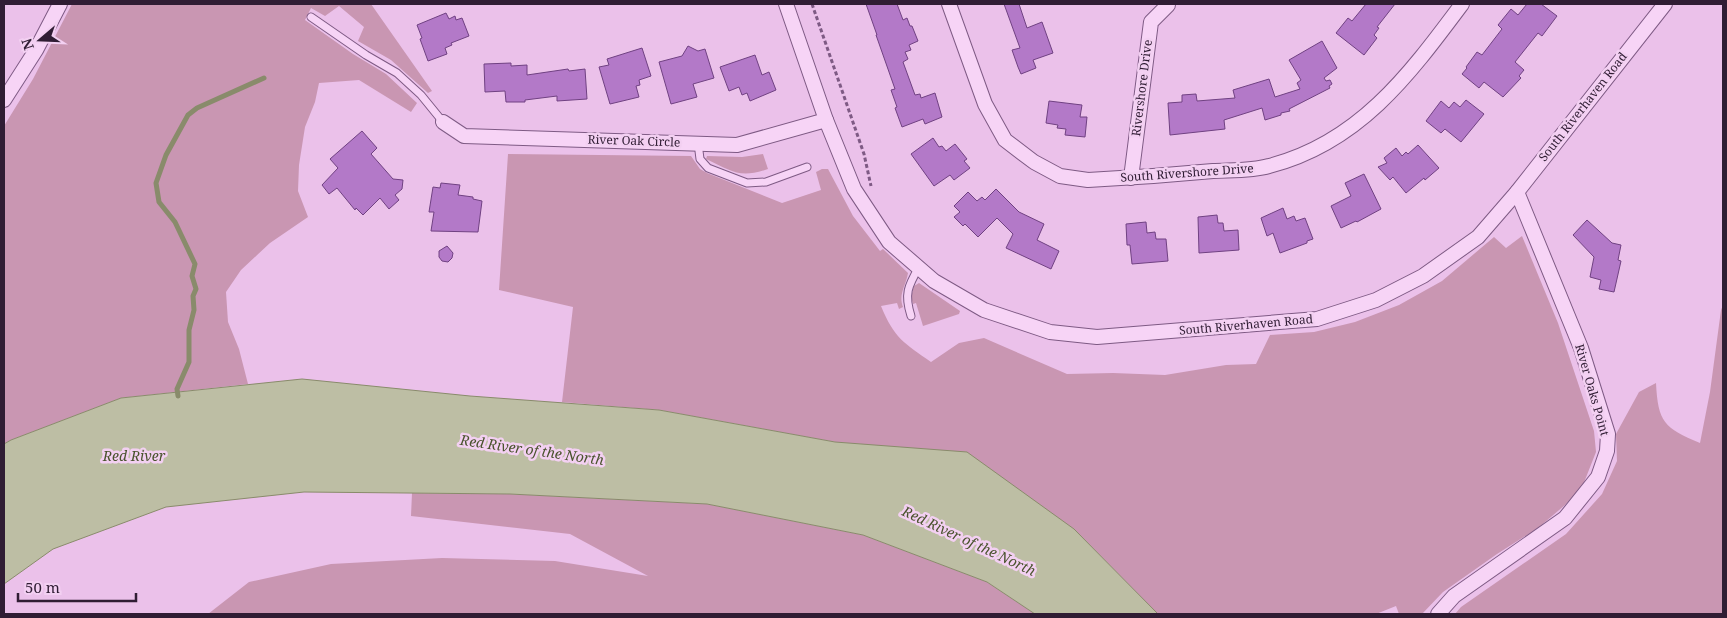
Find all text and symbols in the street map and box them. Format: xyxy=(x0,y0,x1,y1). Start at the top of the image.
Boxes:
north arrow xyxy=(15,15,65,65)
text: N xyxy=(16,36,38,53)
street label: Rivershore Drive xyxy=(1127,39,1156,137)
street label: South Riverhaven Road xyxy=(1535,48,1631,165)
street label: River Oak Circle xyxy=(587,130,681,151)
street label: South Rivershore Drive xyxy=(1120,159,1254,186)
street label: South Riverhaven Road xyxy=(1178,310,1314,339)
street label: River Oaks Point xyxy=(1571,342,1614,438)
water label: Red River of the North xyxy=(458,430,606,469)
water label: Red River xyxy=(102,446,166,465)
water label: Red River of the North xyxy=(899,501,1040,580)
scale bar xyxy=(18,570,135,602)
text: 50 m xyxy=(25,577,60,597)

